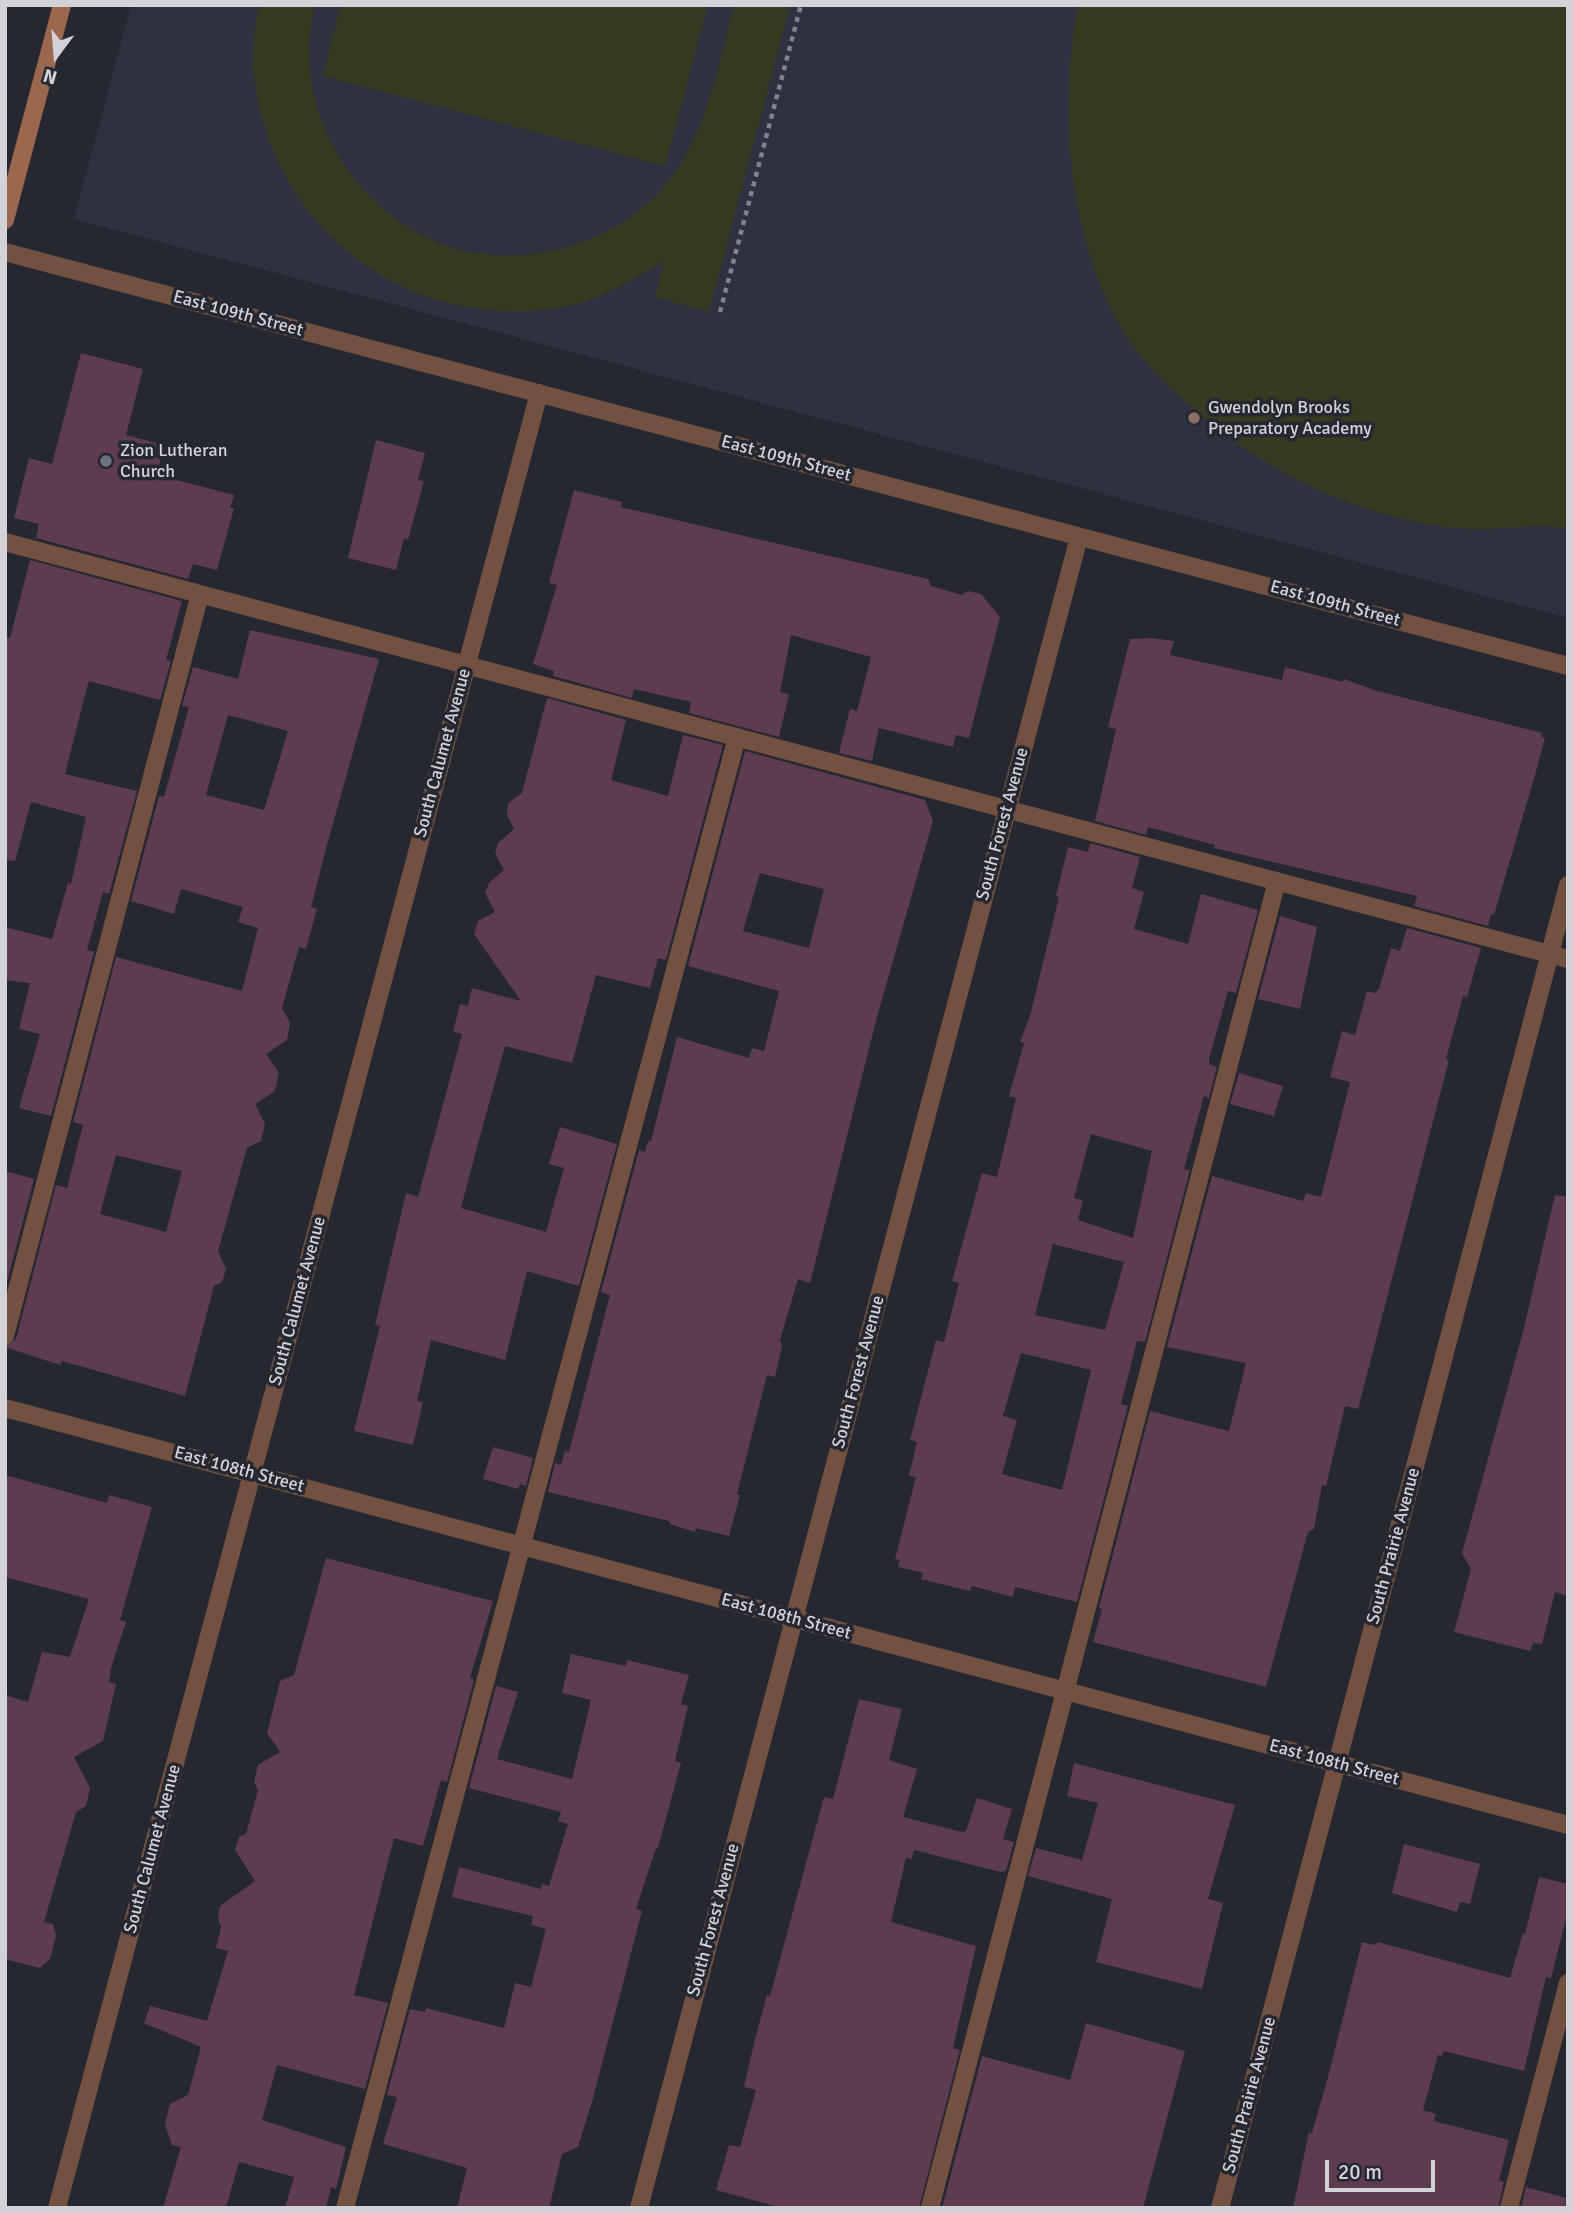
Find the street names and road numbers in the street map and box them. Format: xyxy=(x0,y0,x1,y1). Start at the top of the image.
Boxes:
street label: East 109th Street xyxy=(171,286,305,342)
street label: East 109th Street xyxy=(719,431,853,487)
street label: East 109th Street xyxy=(1268,576,1402,632)
street label: South Calumet Avenue xyxy=(410,666,476,840)
street label: South Forest Avenue xyxy=(972,745,1034,903)
street label: South Calumet Avenue xyxy=(265,1214,331,1388)
street label: South Forest Avenue xyxy=(828,1293,890,1451)
street label: East 108th Street xyxy=(172,1442,306,1498)
street label: South Prairie Avenue xyxy=(1363,1466,1425,1626)
street label: East 108th Street xyxy=(719,1589,853,1645)
street label: East 108th Street xyxy=(1267,1735,1401,1791)
street label: South Calumet Avenue xyxy=(120,1762,186,1936)
street label: South Forest Avenue xyxy=(683,1841,745,1999)
street label: South Prairie Avenue xyxy=(1219,2015,1281,2175)

